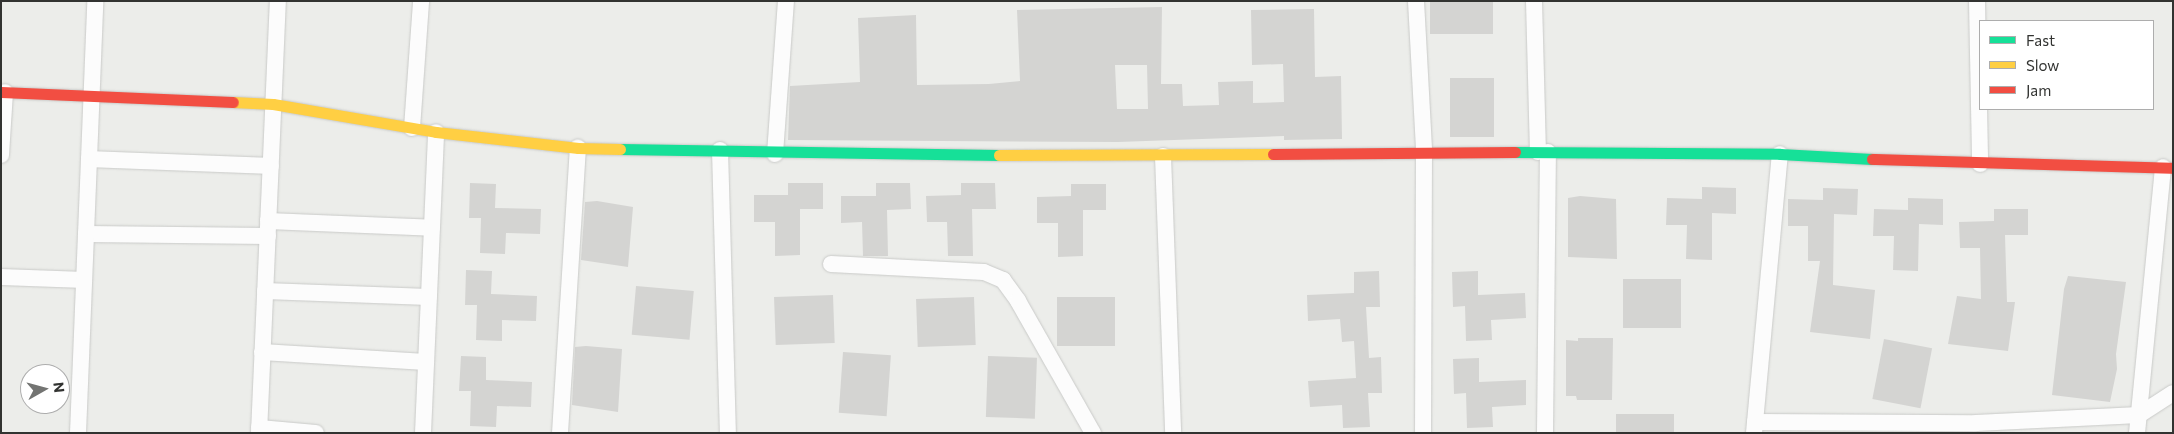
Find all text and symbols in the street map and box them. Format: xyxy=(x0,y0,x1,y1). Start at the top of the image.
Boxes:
legend xyxy=(1979,20,2154,110)
text: Fast xyxy=(2026,31,2055,49)
text: Slow xyxy=(2026,56,2059,74)
text: Jam xyxy=(2026,81,2051,99)
north arrow xyxy=(20,364,70,414)
text: N xyxy=(50,381,68,393)

